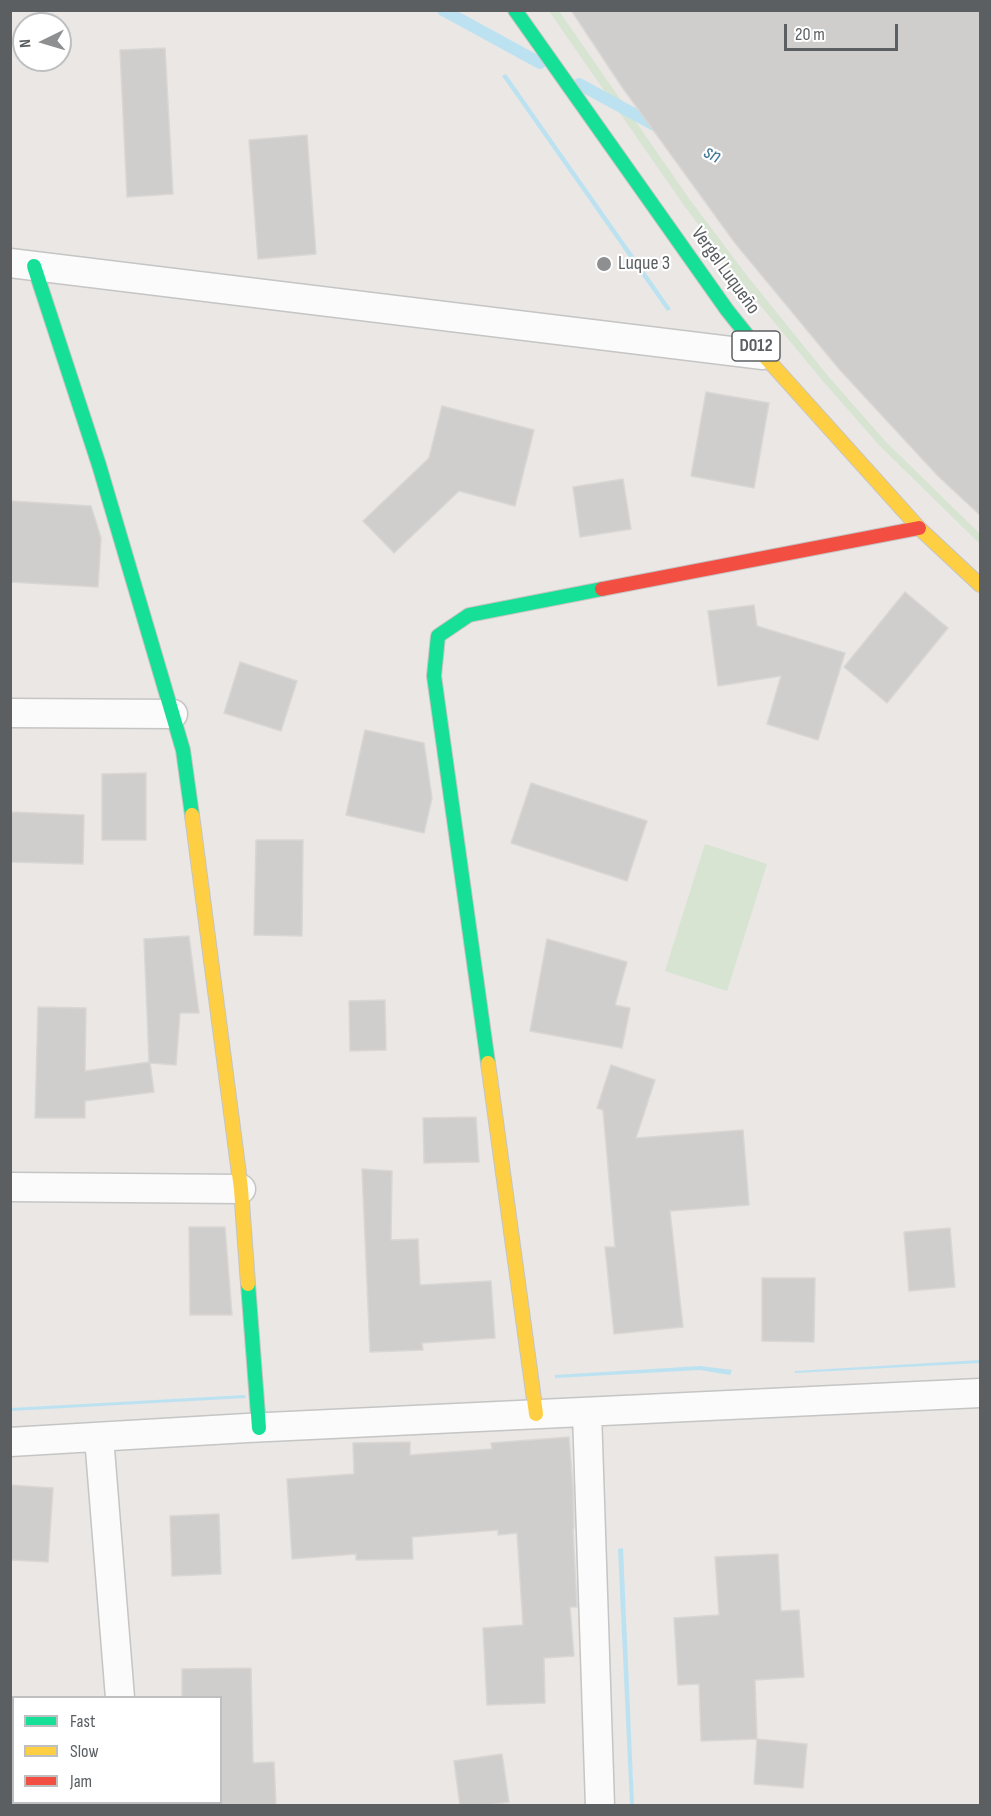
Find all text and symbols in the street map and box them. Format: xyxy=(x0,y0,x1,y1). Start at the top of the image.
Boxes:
north arrow xyxy=(12,12,72,72)
scale bar xyxy=(787,12,901,50)
text: 20 m xyxy=(795,24,825,45)
text: N xyxy=(16,38,35,49)
water label: sn xyxy=(699,140,725,170)
street label: Vergel Luqueño xyxy=(685,223,765,319)
place label: Luque 3 xyxy=(618,252,670,276)
marker: Luque 3 xyxy=(595,255,613,273)
road number: D012 xyxy=(732,331,780,361)
legend xyxy=(12,1696,222,1804)
text: Fast xyxy=(70,1711,95,1732)
text: Slow xyxy=(70,1741,99,1762)
text: Jam xyxy=(70,1771,92,1792)

